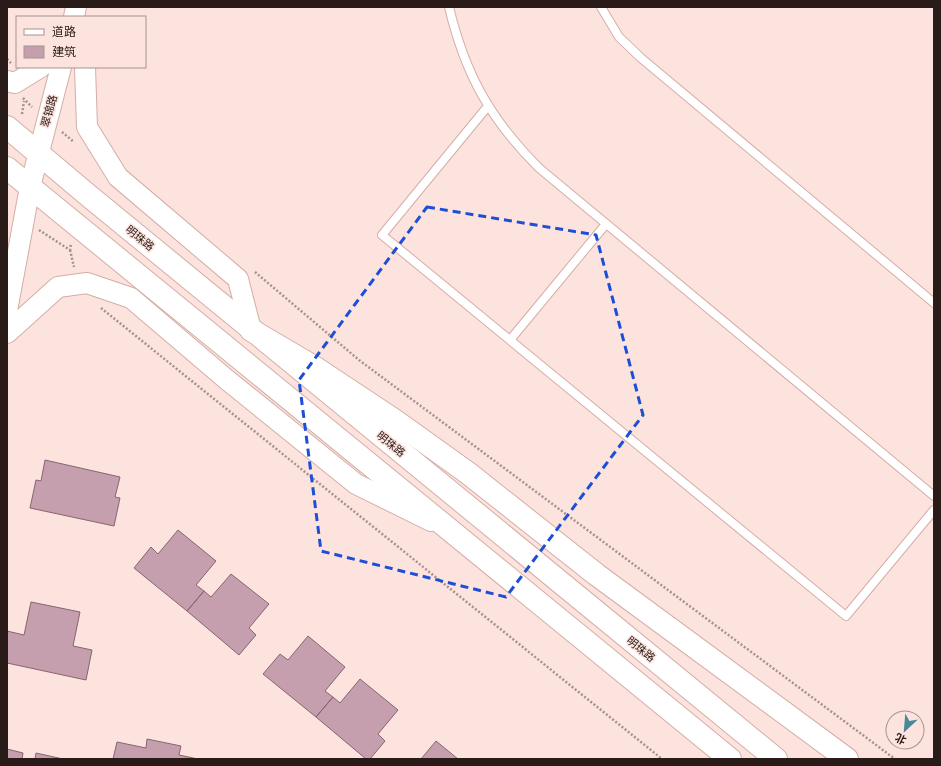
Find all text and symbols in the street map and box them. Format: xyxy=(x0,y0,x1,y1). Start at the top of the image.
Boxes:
legend xyxy=(16,16,146,68)
text: 道路 xyxy=(52,25,76,39)
text: 建筑 xyxy=(52,45,76,59)
street label: 翠锦路 xyxy=(39,94,60,129)
street label: 明珠路 xyxy=(123,223,157,254)
street label: 明珠路 xyxy=(374,429,408,460)
street label: 明珠路 xyxy=(624,634,658,665)
north arrow xyxy=(885,710,925,750)
text: 北 xyxy=(893,730,909,747)

